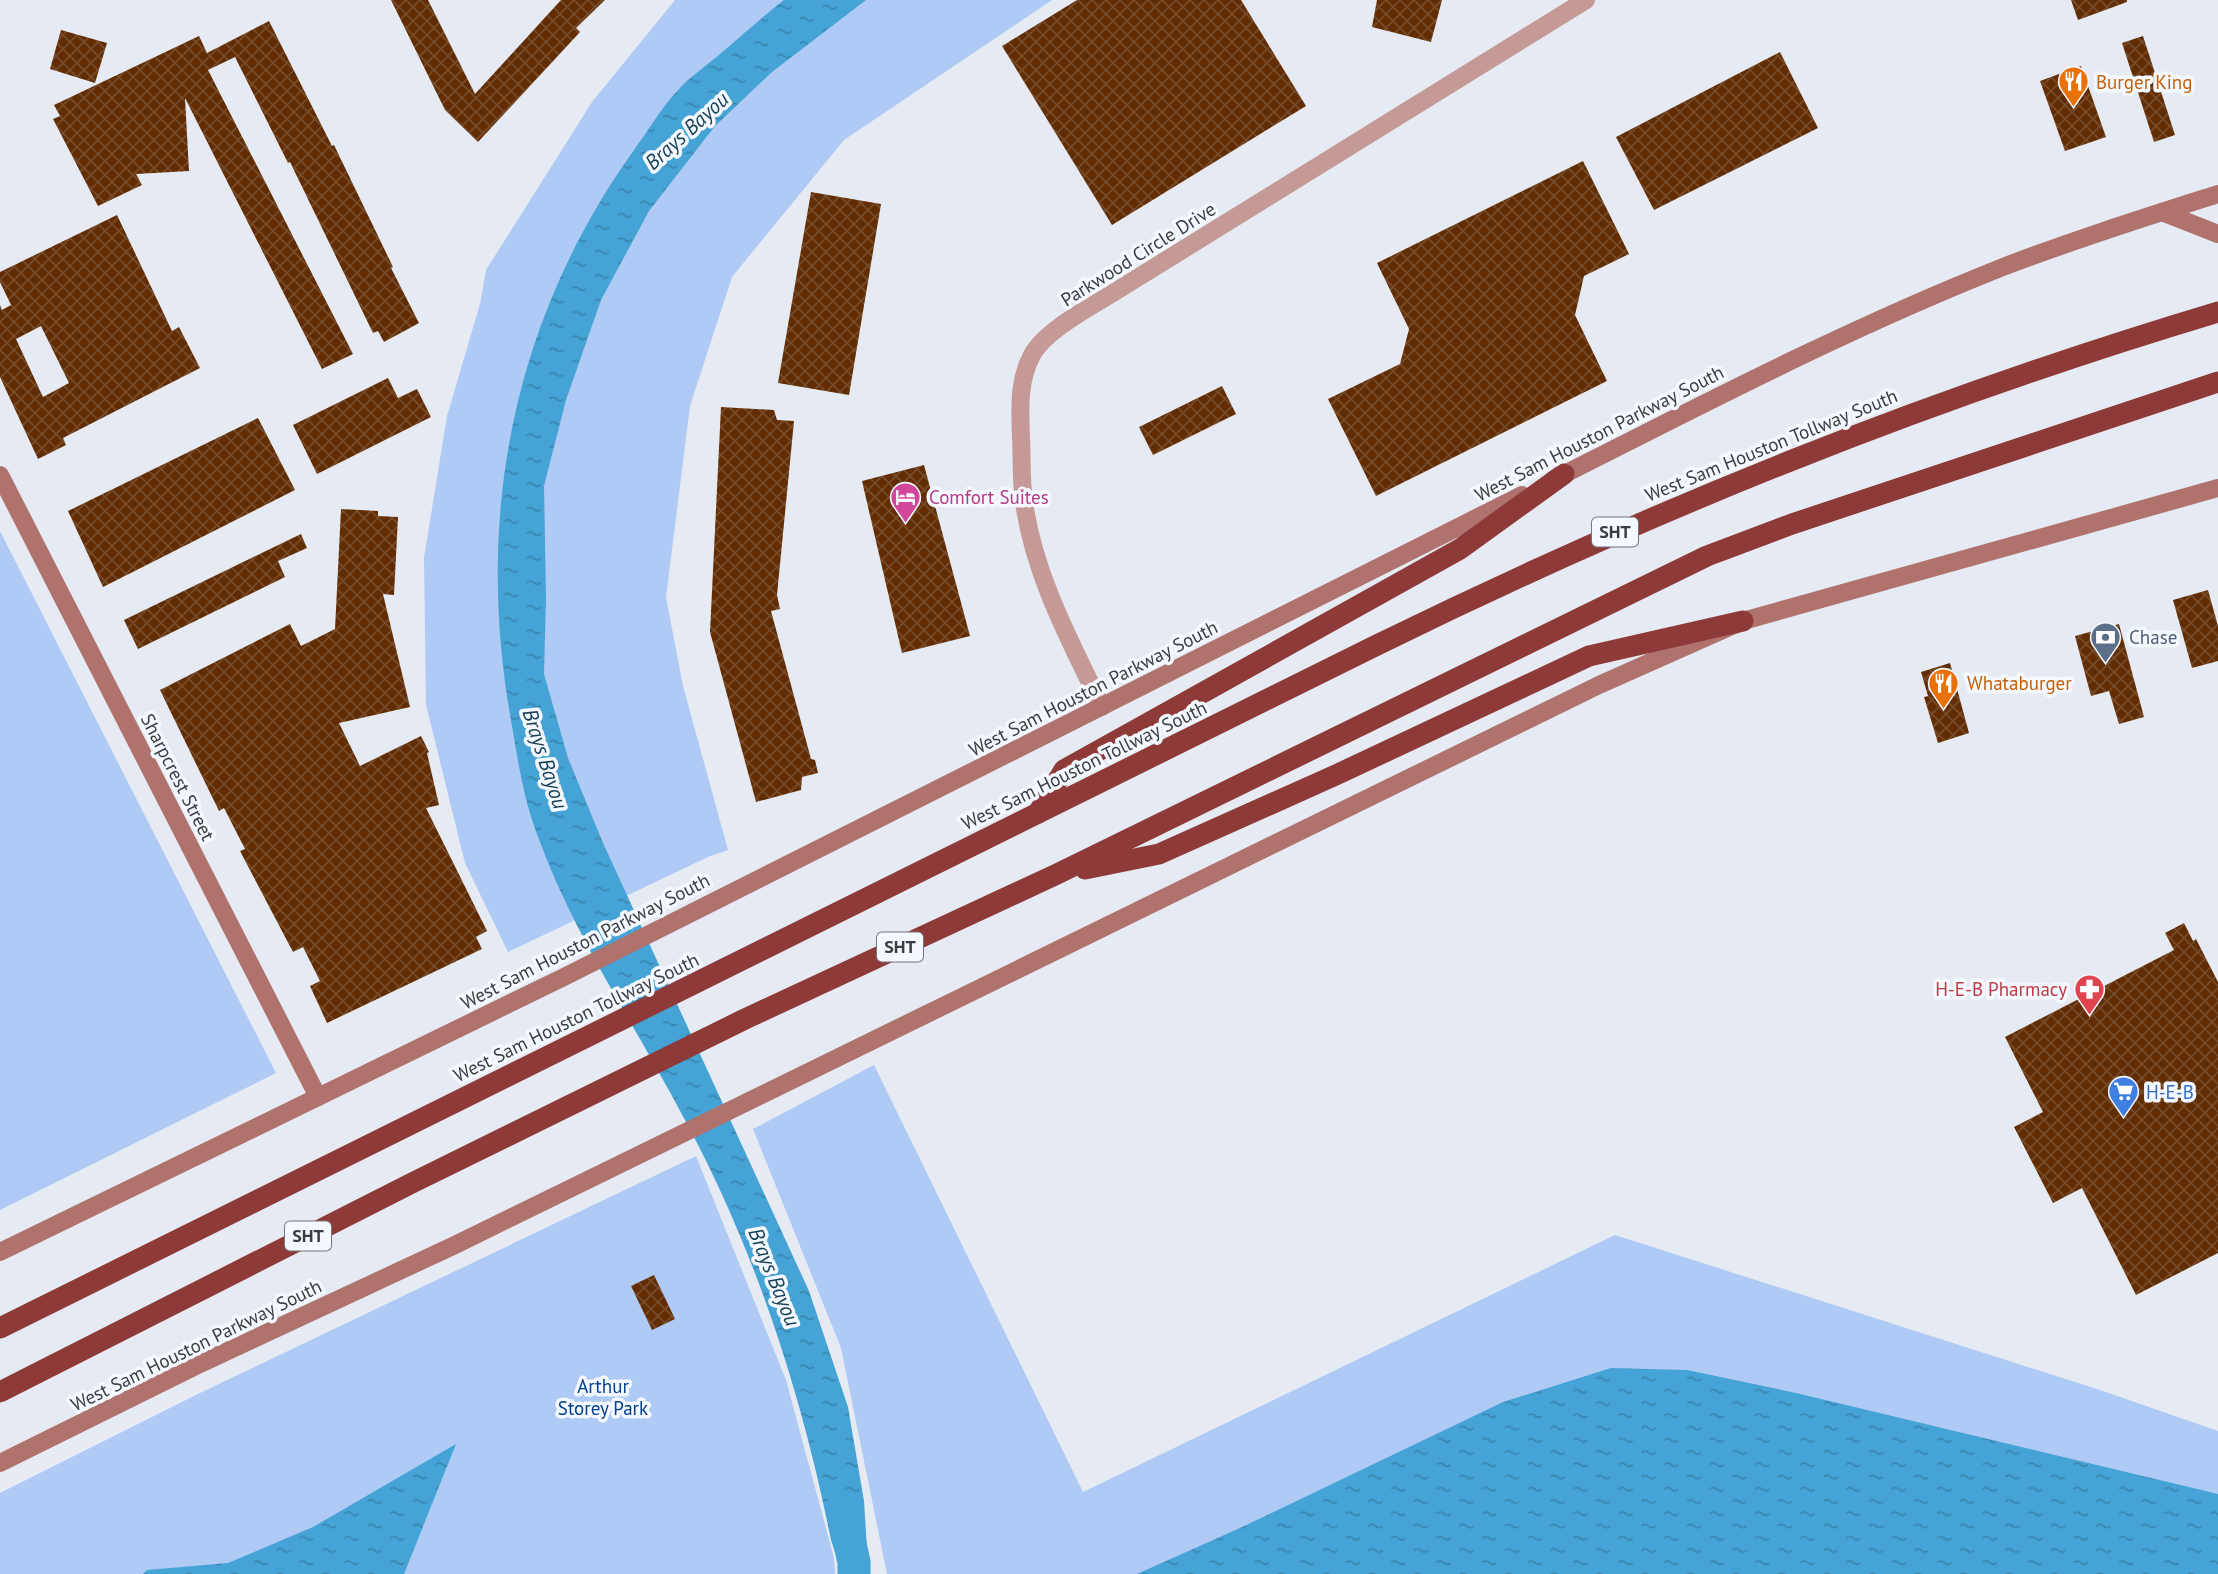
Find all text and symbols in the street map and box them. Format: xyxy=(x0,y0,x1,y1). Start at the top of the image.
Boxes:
restaurant icon: Burger King xyxy=(2056,65,2090,109)
place label: Burger King xyxy=(2096,70,2192,94)
water label: Brays Bayou xyxy=(639,86,734,175)
street label: Parkwood Circle Drive xyxy=(1056,197,1220,311)
street label: West Sam Houston Parkway South xyxy=(1471,360,1727,506)
street label: West Sam Houston Tollway South xyxy=(1641,383,1901,507)
hotel icon: Comfort Suites xyxy=(889,480,923,524)
place label: Comfort Suites xyxy=(929,485,1049,509)
road number: SHT xyxy=(1592,518,1638,546)
street label: West Sam Houston Parkway South xyxy=(965,615,1221,761)
bank icon: Chase xyxy=(2089,620,2123,664)
place label: Chase xyxy=(2129,625,2177,649)
restaurant icon: Whataburger xyxy=(1927,666,1961,710)
place label: Whataburger xyxy=(1967,671,2072,695)
street label: West Sam Houston Tollway South xyxy=(957,695,1211,835)
water label: Brays Bayou xyxy=(517,705,574,813)
street label: Sharpcrest Street xyxy=(136,709,221,845)
street label: West Sam Houston Parkway South xyxy=(457,868,713,1014)
road number: SHT xyxy=(877,932,923,962)
street label: West Sam Houston Tollway South xyxy=(449,947,703,1087)
pharmacy icon: H-E-B Pharmacy xyxy=(2073,972,2107,1016)
place label: H-E-B Pharmacy xyxy=(1935,977,2067,1001)
supermarket icon: H-E-B xyxy=(2106,1075,2140,1119)
place label: H-E-B xyxy=(2146,1080,2194,1104)
road number: SHT xyxy=(285,1222,331,1251)
water label: Brays Bayou xyxy=(742,1224,807,1330)
street label: West Sam Houston Parkway South xyxy=(67,1274,325,1416)
park label: Arthur Storey Park xyxy=(558,1374,648,1420)

